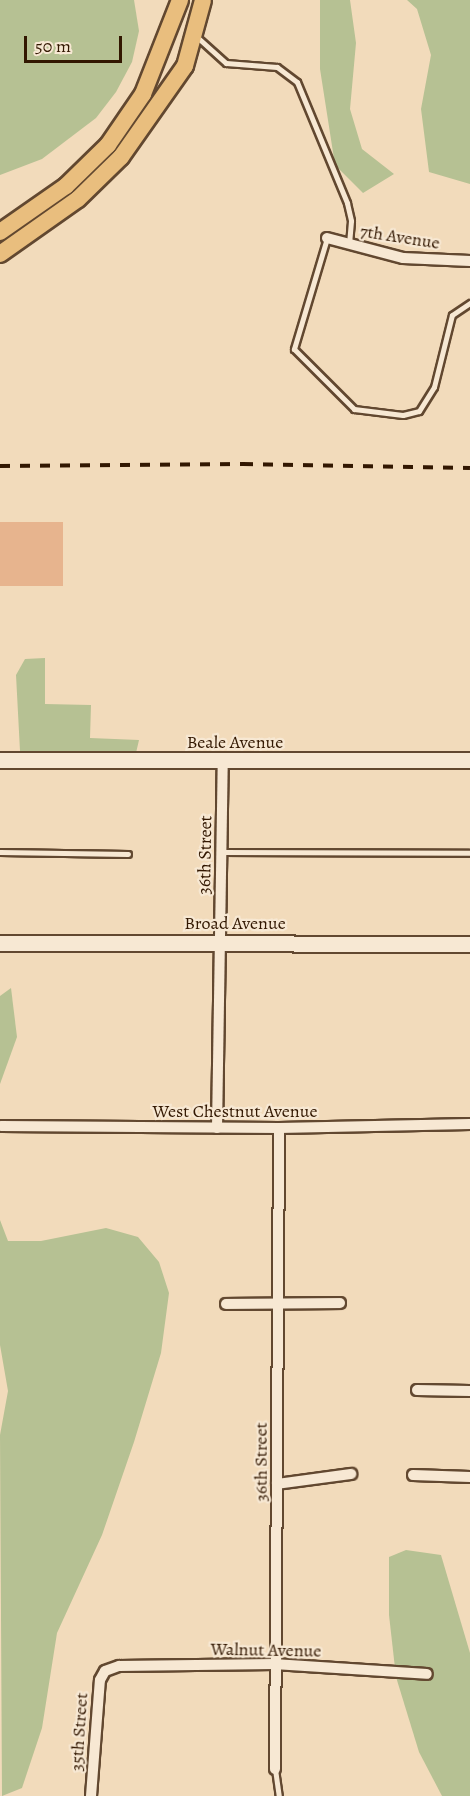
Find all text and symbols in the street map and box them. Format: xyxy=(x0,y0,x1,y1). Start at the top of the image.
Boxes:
scale bar xyxy=(27,24,124,62)
text: 50 m xyxy=(35,34,71,58)
street label: 7th Avenue xyxy=(359,220,441,254)
street label: Beale Avenue xyxy=(187,731,283,753)
street label: 36th Street xyxy=(194,815,216,895)
street label: Broad Avenue xyxy=(184,912,286,934)
street label: West Chestnut Avenue xyxy=(152,1100,318,1122)
street label: 36th Street xyxy=(250,1422,272,1502)
street label: Walnut Avenue xyxy=(210,1638,322,1662)
street label: 35th Street xyxy=(65,1692,93,1772)

